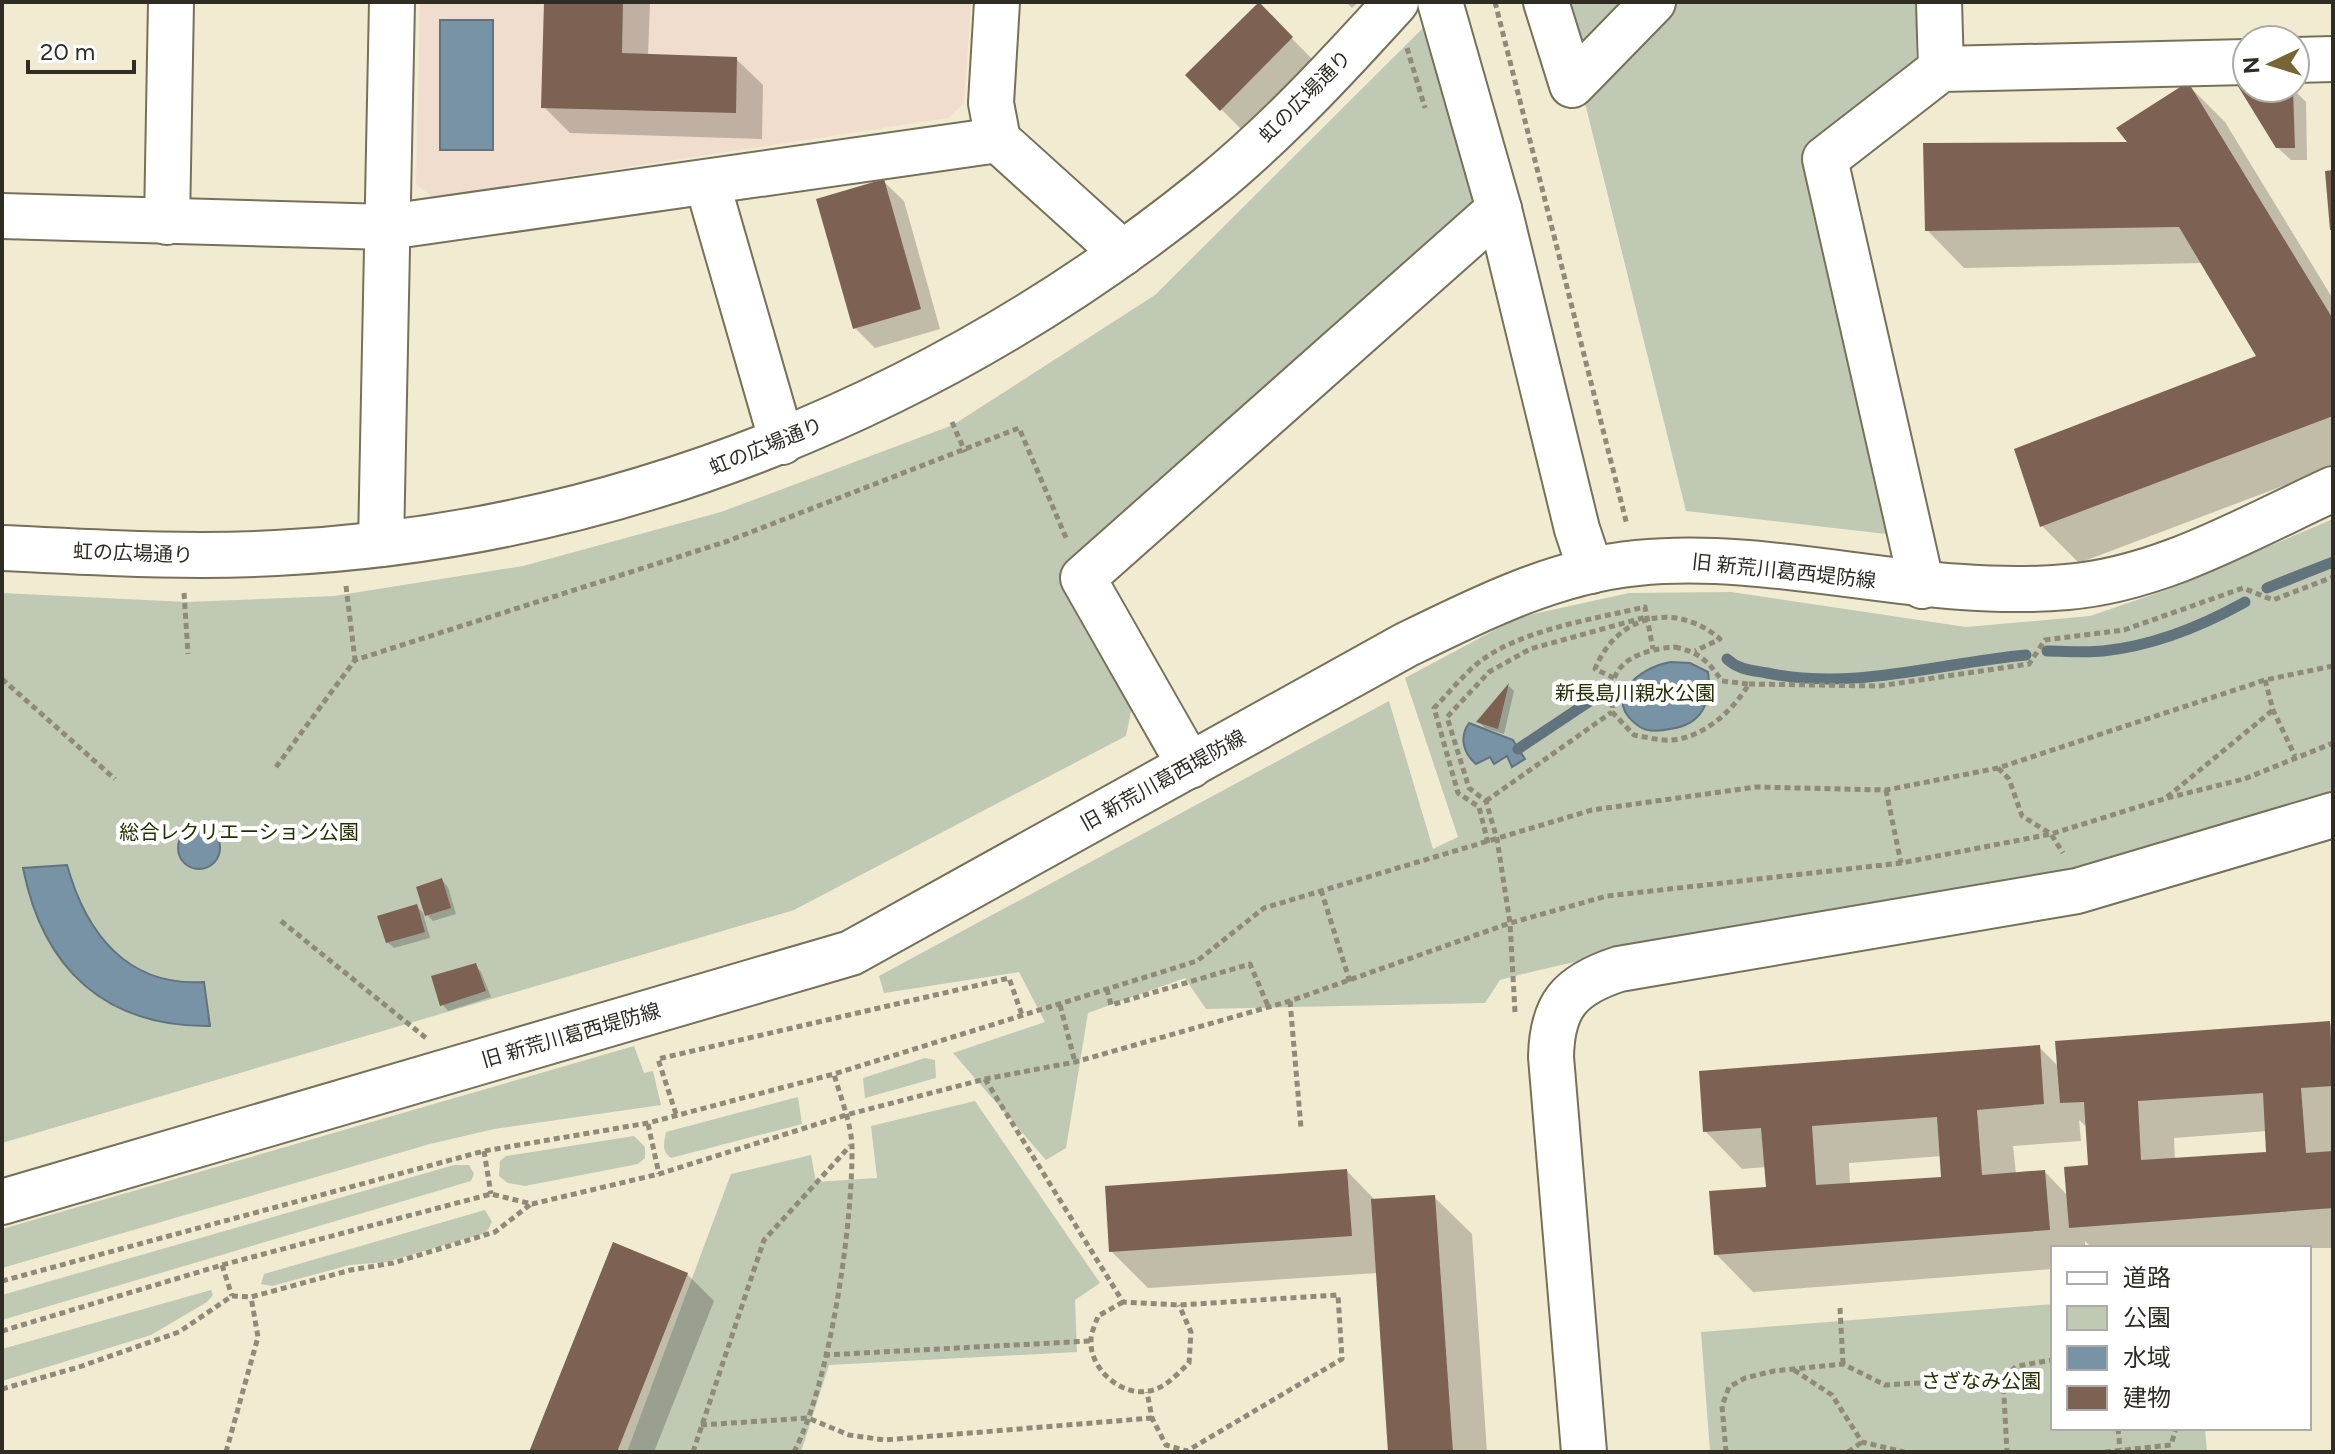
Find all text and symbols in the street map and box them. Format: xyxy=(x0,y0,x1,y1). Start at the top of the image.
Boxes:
scale bar xyxy=(28,24,134,74)
north arrow xyxy=(2231,24,2311,104)
text: 20 m xyxy=(40,37,95,66)
street label: 虹の広場通り xyxy=(1254,45,1356,147)
text: N xyxy=(2237,56,2266,75)
street label: 虹の広場通り xyxy=(706,412,826,480)
street label: 虹の広場通り xyxy=(73,539,193,567)
street label: 旧 新荒川葛西堤防線 xyxy=(1691,549,1877,593)
park label: 新長島川親水公園 xyxy=(1555,681,1715,705)
street label: 旧 新荒川葛西堤防線 xyxy=(1076,725,1250,835)
park label: 総合レクリエーション公園 xyxy=(119,820,359,844)
street label: 旧 新荒川葛西堤防線 xyxy=(479,998,663,1072)
legend xyxy=(2051,1246,2311,1430)
text: 道路 xyxy=(2123,1263,2171,1292)
text: 公園 xyxy=(2123,1303,2171,1332)
text: 水域 xyxy=(2123,1343,2171,1372)
park label: さざなみ公園 xyxy=(1921,1369,2041,1393)
text: 建物 xyxy=(2123,1383,2171,1412)

